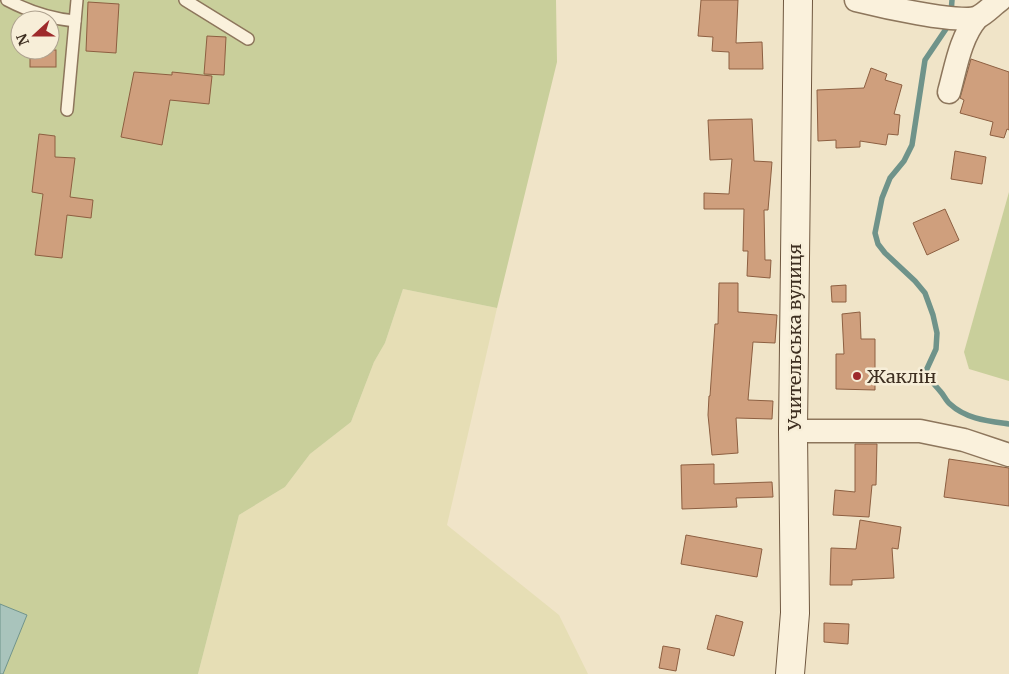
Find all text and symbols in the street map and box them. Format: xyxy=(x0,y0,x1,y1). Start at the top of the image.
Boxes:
north arrow xyxy=(10,10,60,60)
text: N xyxy=(12,31,33,48)
street label: Учительська вулиця xyxy=(783,243,806,431)
place label: Жаклін xyxy=(867,365,936,388)
marker: Жаклін xyxy=(851,370,863,382)

